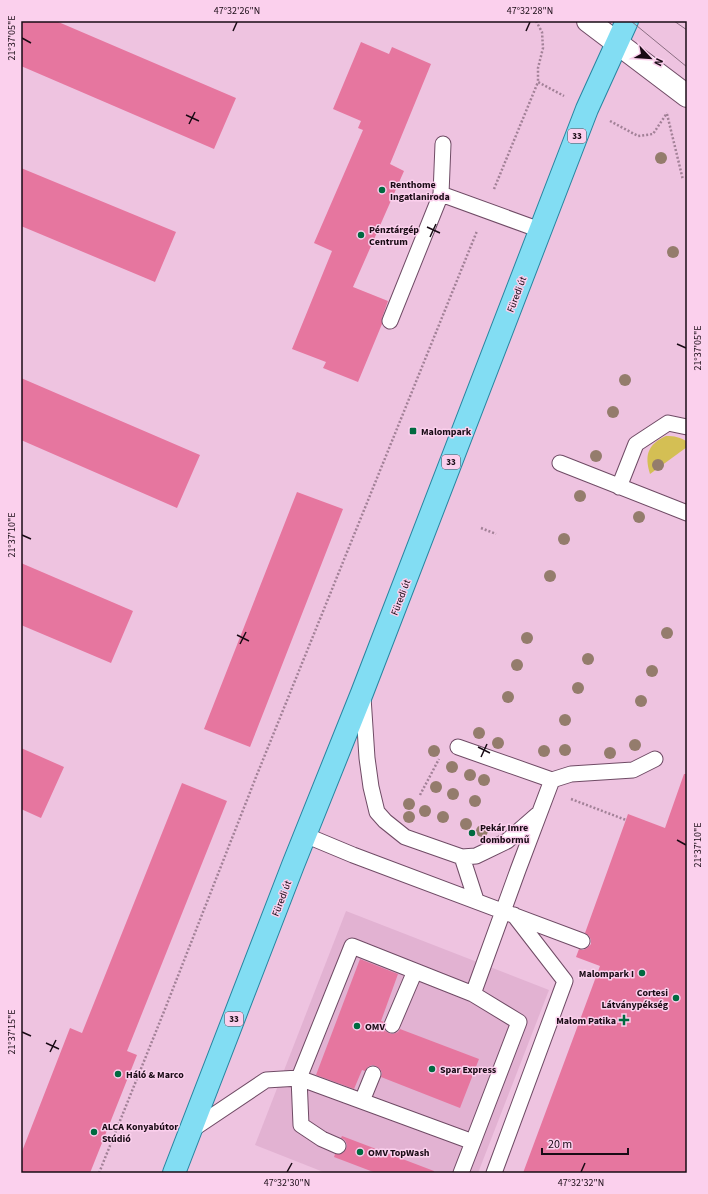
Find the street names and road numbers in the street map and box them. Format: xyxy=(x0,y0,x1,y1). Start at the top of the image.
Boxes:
road number: 33 xyxy=(568,129,586,143)
street label: Füredi út xyxy=(504,274,530,314)
road number: 33 xyxy=(442,455,460,469)
street label: Füredi út xyxy=(388,577,414,617)
street label: Füredi út xyxy=(269,878,295,918)
road number: 33 xyxy=(225,1012,243,1026)

